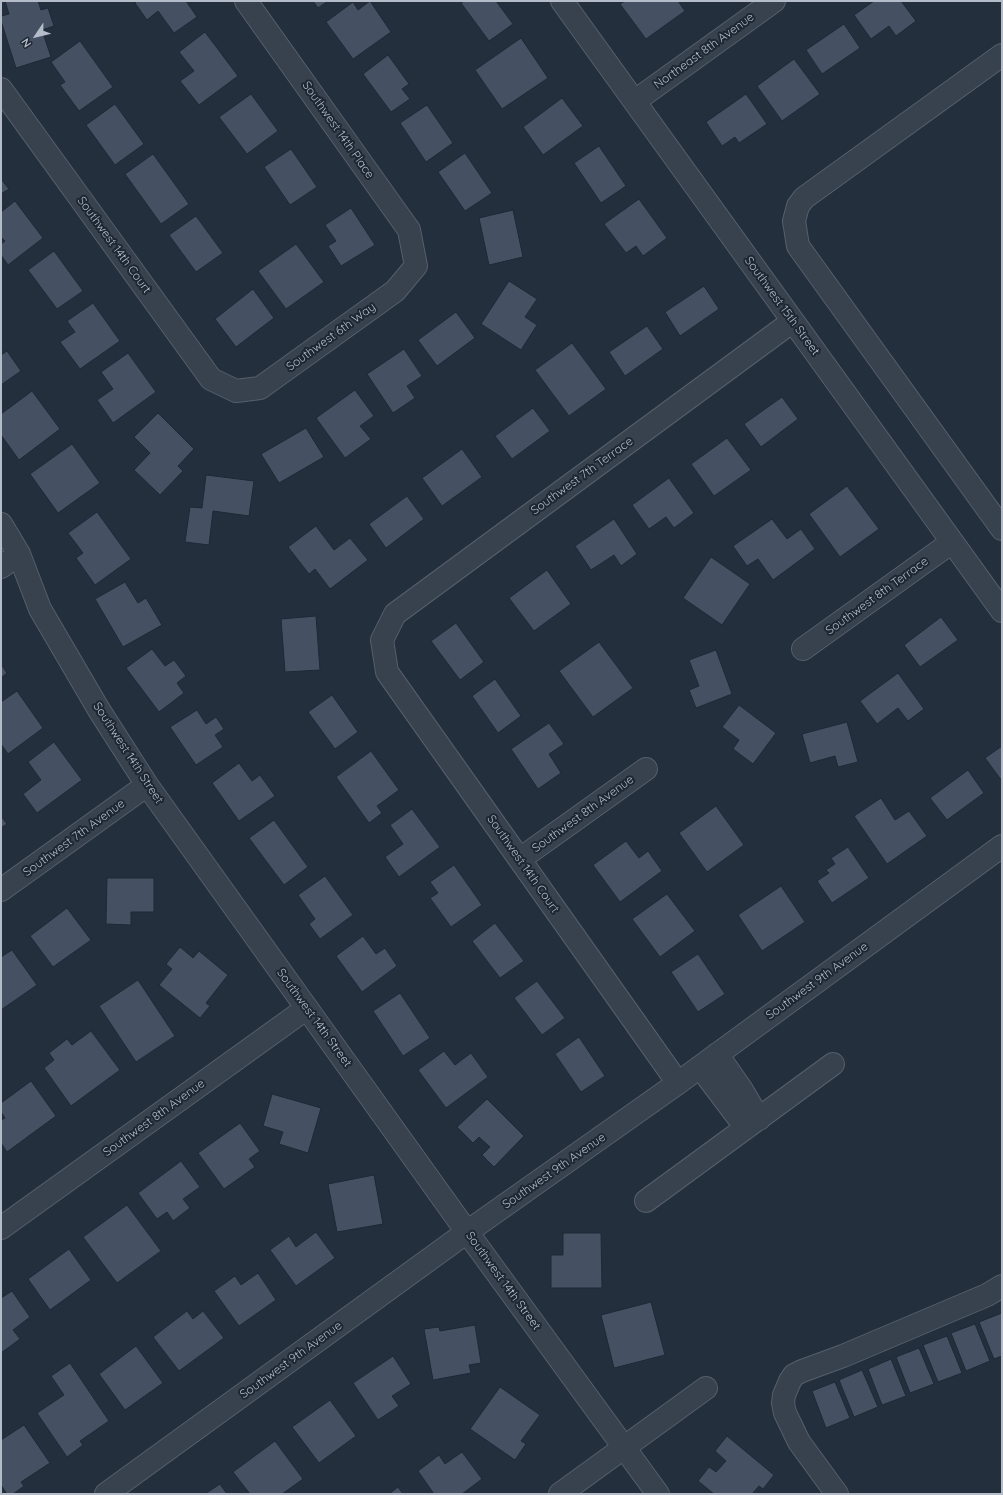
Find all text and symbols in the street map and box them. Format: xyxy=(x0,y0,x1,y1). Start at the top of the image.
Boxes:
street label: Northeast 8th Avenue xyxy=(651,10,757,92)
north arrow xyxy=(16,16,56,56)
text: N xyxy=(18,36,34,50)
street label: Southwest 14th Place xyxy=(299,79,377,181)
street label: Southwest 14th Court xyxy=(74,194,154,296)
street label: Southwest 15th Street xyxy=(741,254,823,358)
street label: Southwest 6th Way xyxy=(284,300,378,374)
street label: Southwest 7th Terrace xyxy=(528,434,636,518)
street label: Southwest 8th Terrace xyxy=(823,554,931,638)
street label: Southwest 14th Street xyxy=(90,700,166,806)
street label: Southwest 8th Avenue xyxy=(529,772,637,856)
street label: Southwest 7th Avenue xyxy=(20,796,128,880)
street label: Southwest 14th Court xyxy=(484,812,562,916)
street label: Southwest 9th Avenue xyxy=(763,939,871,1023)
street label: Southwest 14th Street xyxy=(273,966,355,1070)
street label: Southwest 8th Avenue xyxy=(100,1076,208,1160)
street label: Southwest 9th Avenue xyxy=(500,1130,608,1212)
street label: Southwest 14th Street xyxy=(462,1229,544,1333)
street label: Southwest 9th Avenue xyxy=(237,1318,345,1402)

